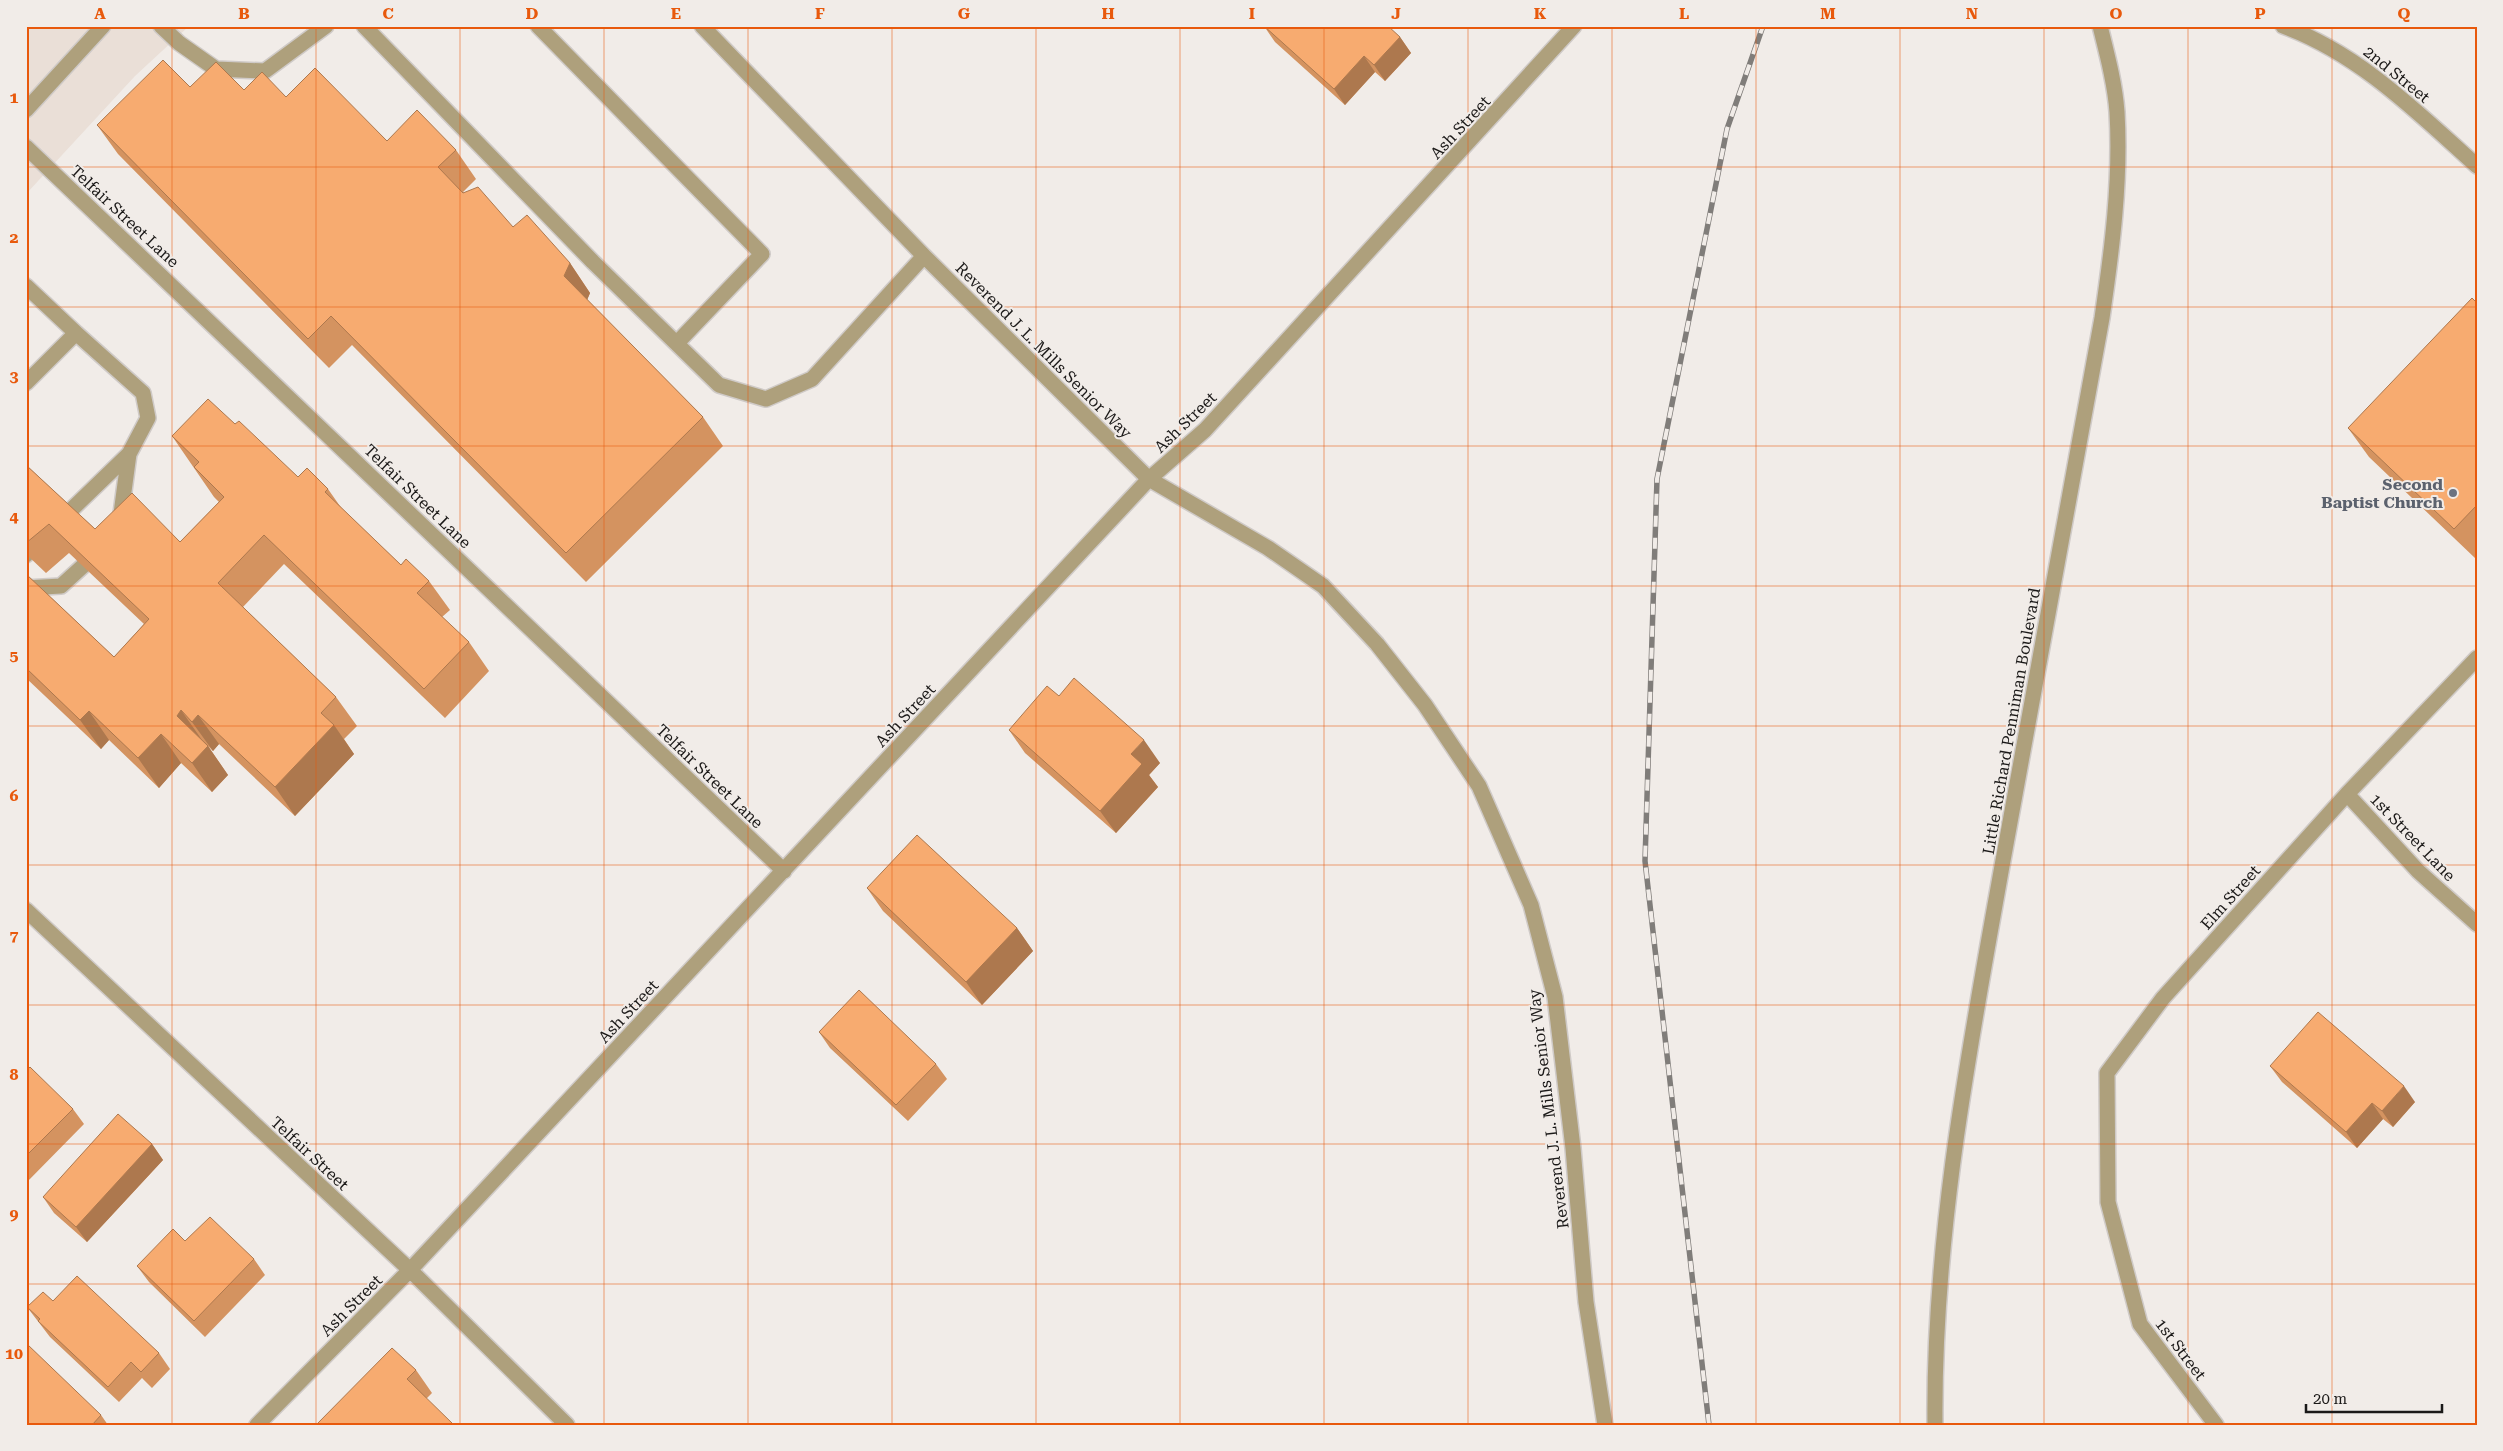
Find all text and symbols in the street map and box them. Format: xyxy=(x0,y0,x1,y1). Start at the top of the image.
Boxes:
text: A xyxy=(94,4,106,23)
text: B xyxy=(238,4,250,23)
text: C xyxy=(382,4,394,23)
text: D xyxy=(526,4,539,23)
text: E xyxy=(671,4,681,23)
text: F xyxy=(815,4,825,23)
text: G xyxy=(958,4,971,23)
text: H xyxy=(1101,4,1115,23)
text: I xyxy=(1249,4,1255,23)
text: J xyxy=(1391,4,1401,23)
text: K xyxy=(1534,4,1547,23)
text: L xyxy=(1679,4,1689,23)
text: M xyxy=(1820,4,1836,23)
text: N xyxy=(1966,4,1978,23)
text: O xyxy=(2110,4,2123,23)
text: P xyxy=(2254,4,2266,23)
text: Q xyxy=(2398,4,2411,23)
street label: 2nd Street xyxy=(2360,42,2434,107)
text: 1 xyxy=(10,88,19,107)
street label: Ash Street xyxy=(1426,92,1494,163)
street label: Telfair Street Lane xyxy=(66,161,183,272)
text: 2 xyxy=(10,228,19,247)
street label: Reverend J. L. Mills Senior Way xyxy=(952,258,1136,443)
text: 3 xyxy=(10,367,19,386)
street label: Ash Street xyxy=(1150,388,1220,457)
street label: Telfair Street Lane xyxy=(360,440,475,552)
place label: Second Baptist Church xyxy=(2321,475,2443,512)
marker: Second Baptist Church xyxy=(2447,487,2459,499)
text: 4 xyxy=(10,507,19,526)
street label: Little Richard Penniman Boulevard xyxy=(1979,586,2044,856)
text: 5 xyxy=(10,646,19,665)
street label: Ash Street xyxy=(871,680,939,751)
street label: Telfair Street Lane xyxy=(652,720,767,832)
text: 6 xyxy=(10,786,19,805)
street label: 1st Street Lane xyxy=(2366,790,2459,885)
street label: Elm Street xyxy=(2197,861,2264,933)
text: 7 xyxy=(10,926,19,945)
street label: Ash Street xyxy=(594,976,662,1047)
street label: Reverend J. L. Mills Senior Way xyxy=(1524,988,1573,1230)
text: 8 xyxy=(10,1065,19,1084)
street label: Telfair Street xyxy=(267,1112,353,1194)
text: 9 xyxy=(10,1205,19,1224)
street label: Ash Street xyxy=(317,1271,386,1340)
street label: 1st Street xyxy=(2151,1315,2210,1384)
text: 10 xyxy=(5,1344,23,1363)
scale bar xyxy=(2306,1381,2442,1413)
text: 20 m xyxy=(2313,1390,2348,1408)

